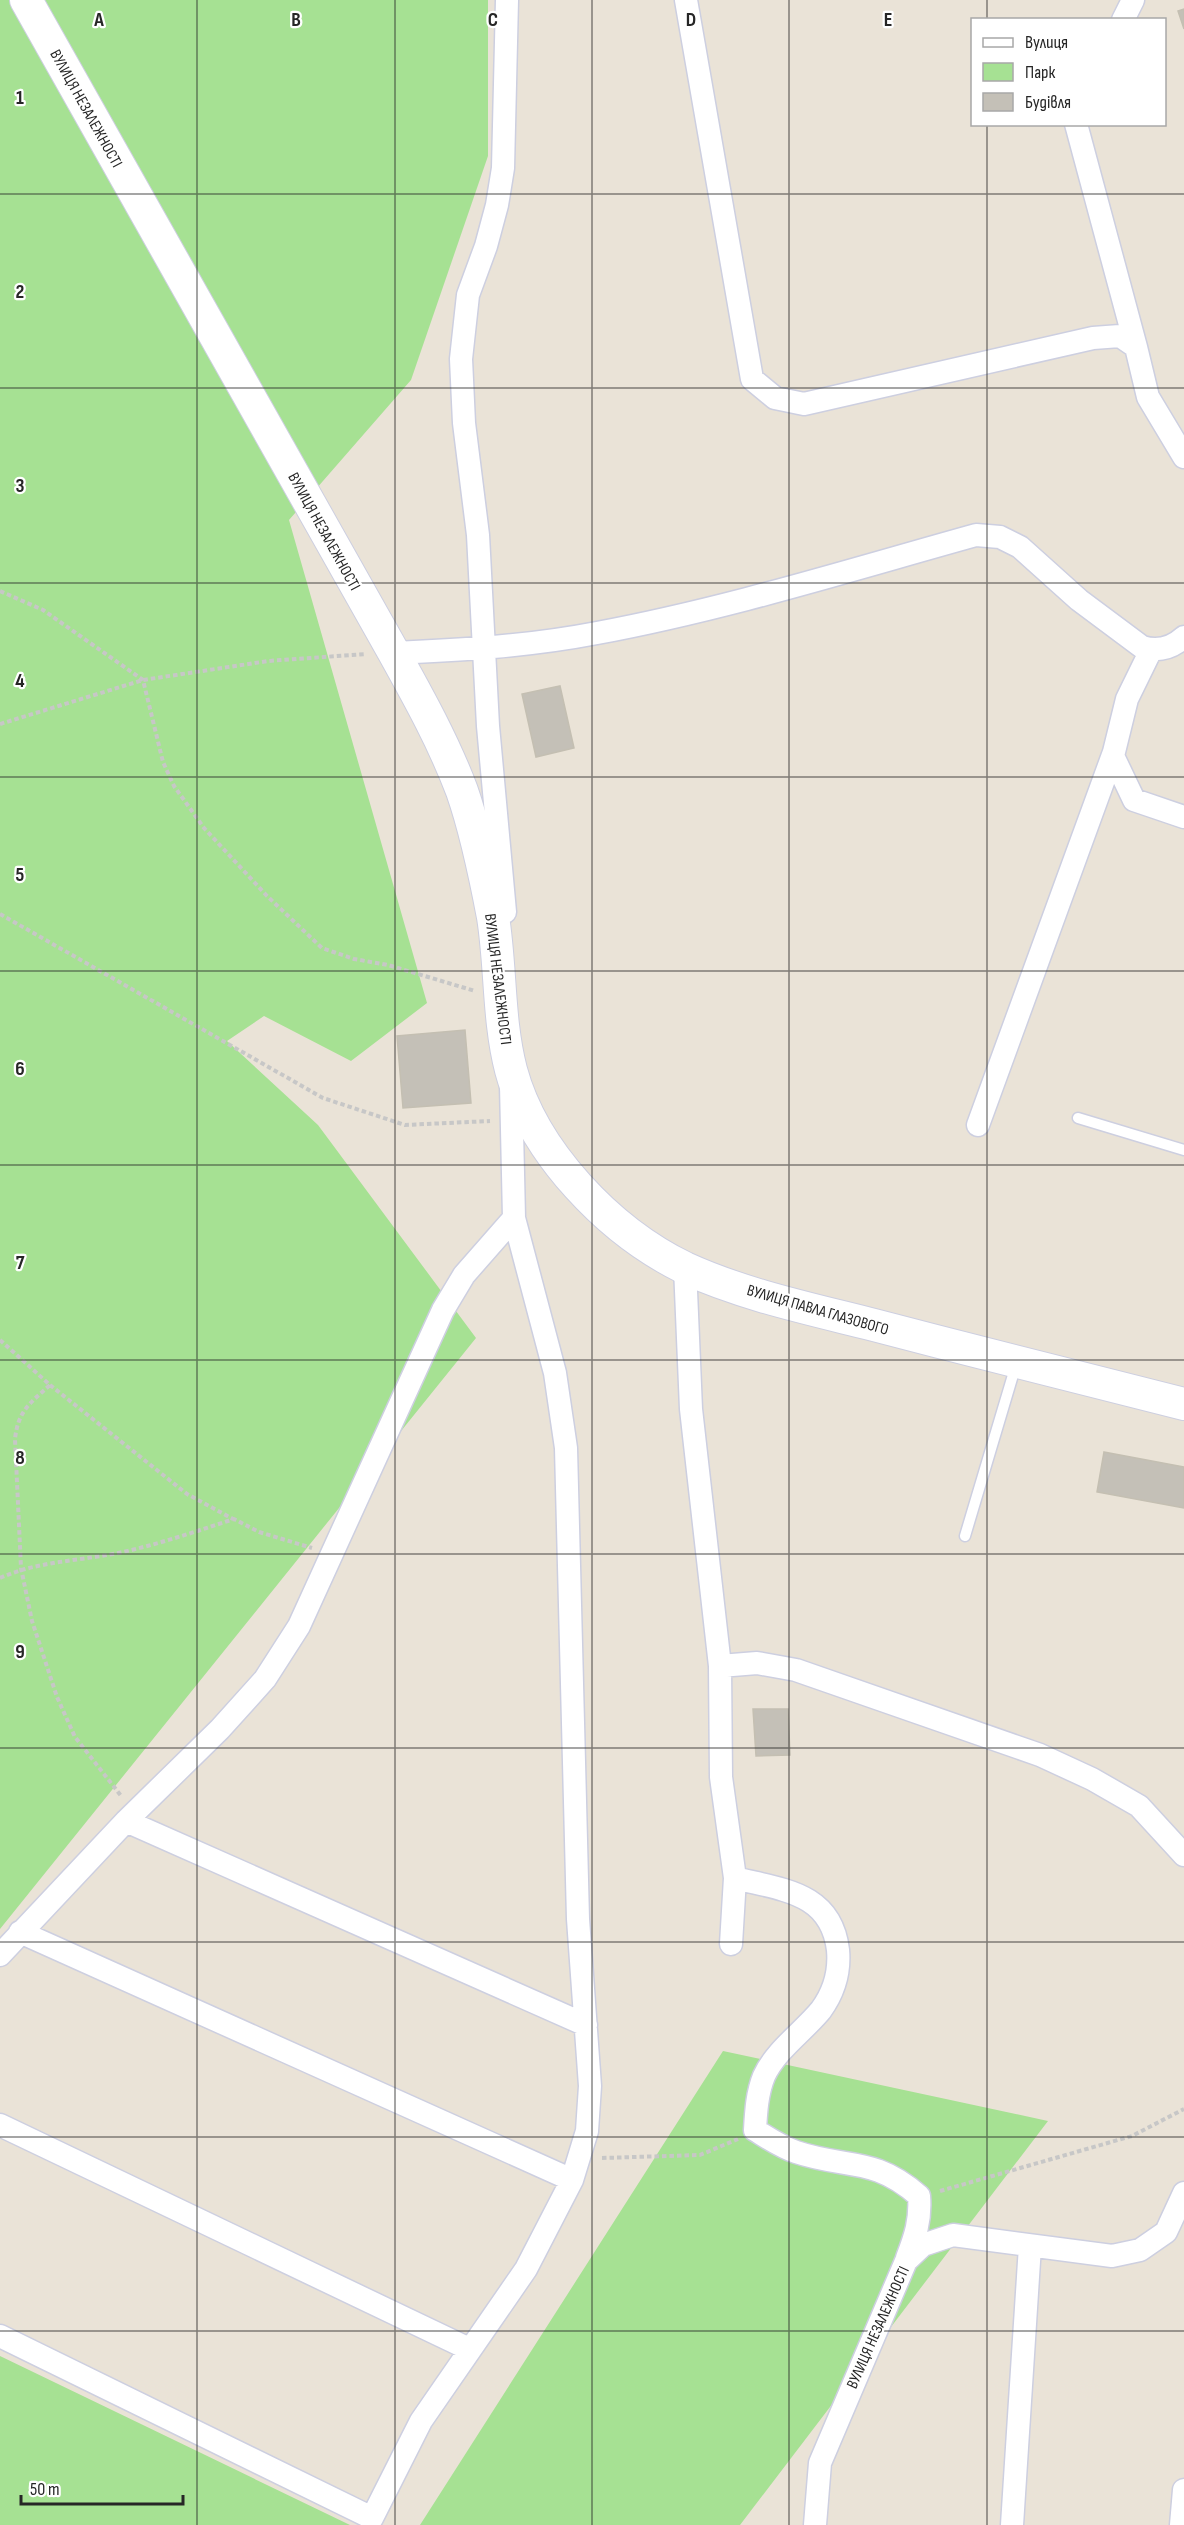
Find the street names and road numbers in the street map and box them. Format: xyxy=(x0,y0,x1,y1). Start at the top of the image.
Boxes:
street label: ВУЛИЦЯ НЕЗАЛЕЖНОСТІ xyxy=(45,46,126,171)
street label: ВУЛИЦЯ НЕЗАЛЕЖНОСТІ xyxy=(283,469,364,594)
street label: ВУЛИЦЯ НЕЗАЛЕЖНОСТІ xyxy=(480,913,515,1046)
street label: ВУЛИЦЯ ПАВЛА ГЛАЗОВОГО xyxy=(745,1281,891,1340)
street label: ВУЛИЦЯ НЕЗАЛЕЖНОСТІ xyxy=(843,2264,914,2392)

